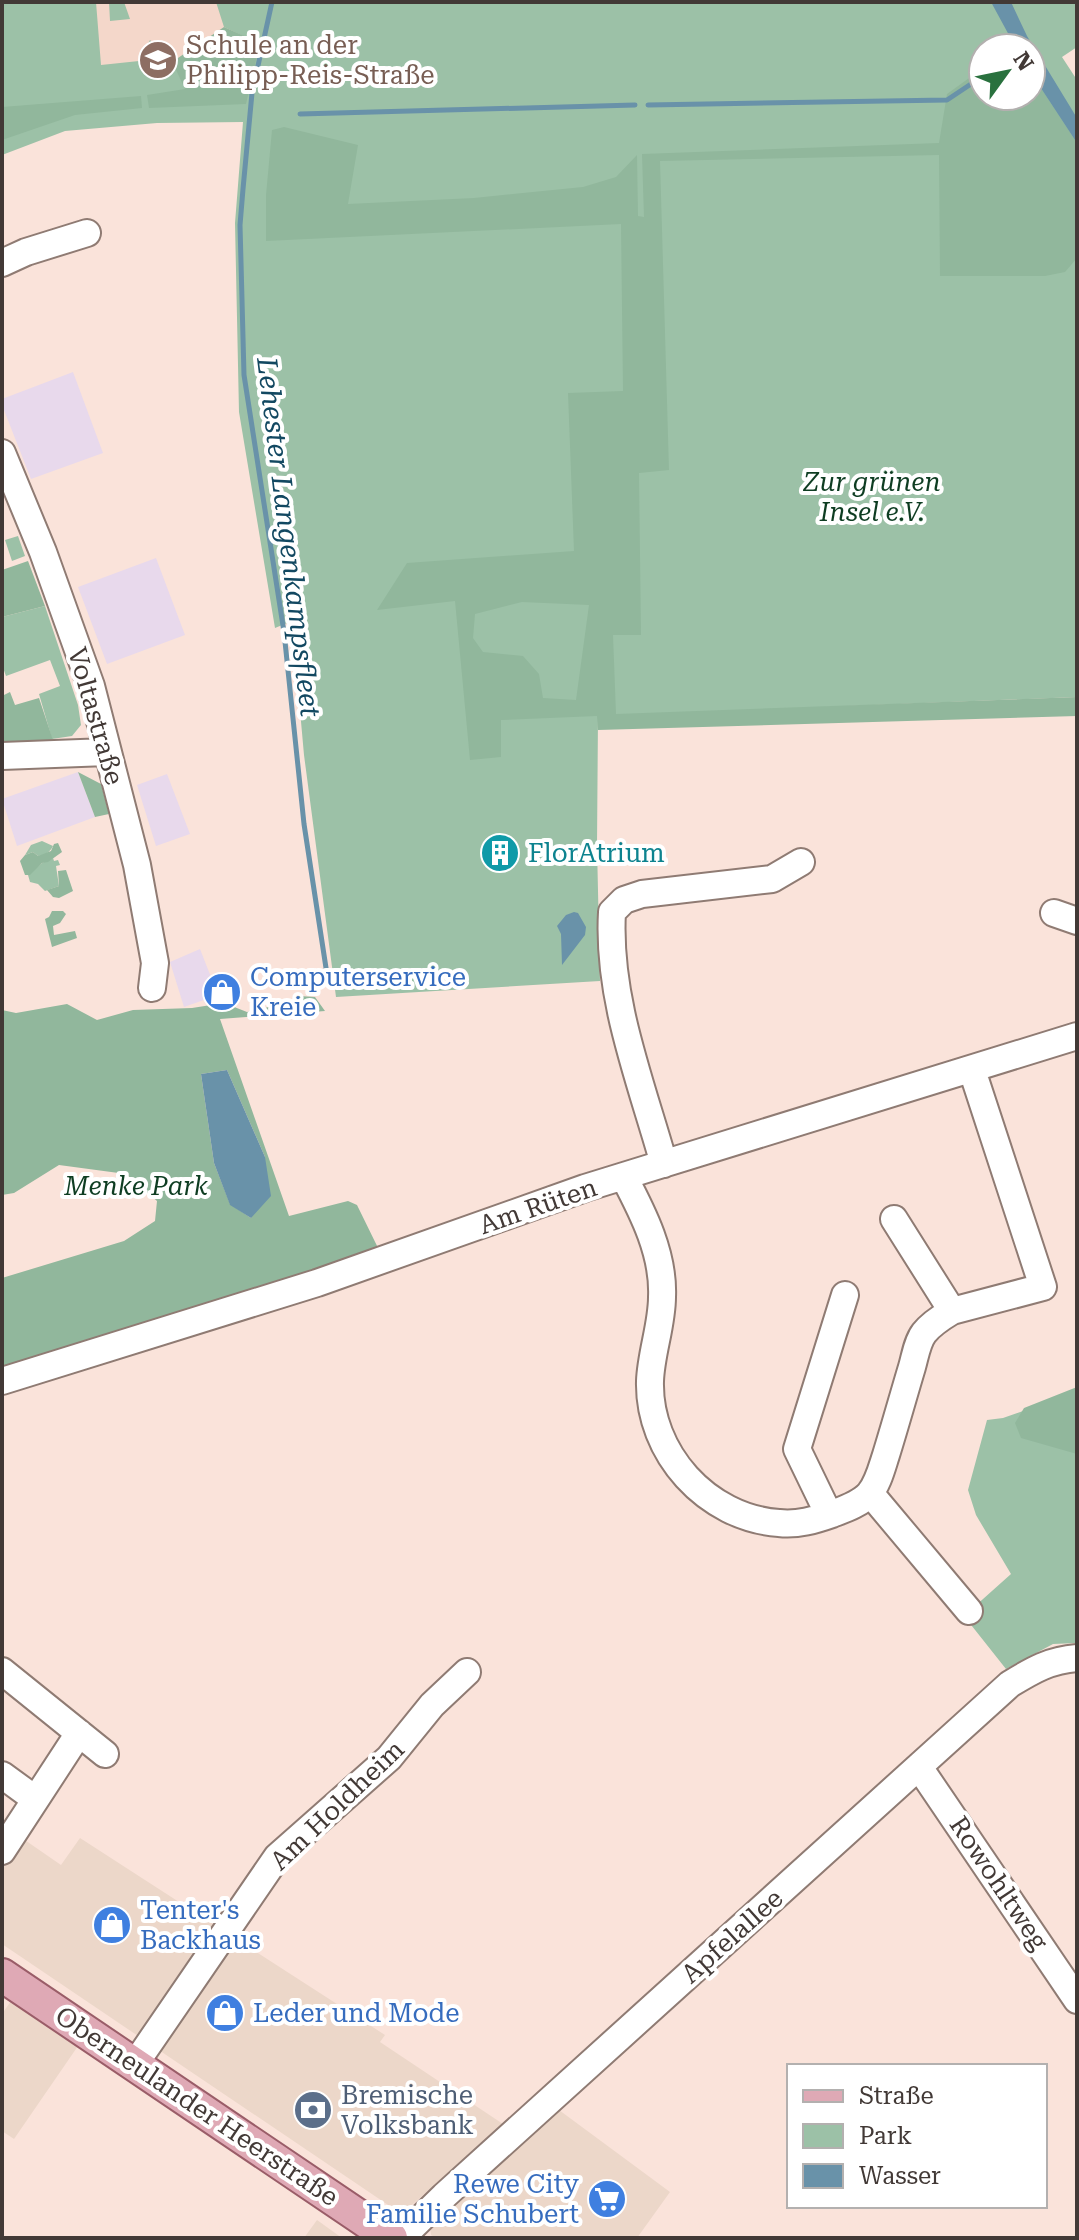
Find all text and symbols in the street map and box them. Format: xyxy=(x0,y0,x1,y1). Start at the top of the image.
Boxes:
place label: Schule an der Philipp-Reis-Straße xyxy=(186,30,434,90)
north arrow xyxy=(967,32,1047,112)
school or university icon: Schule an der Philipp-Reis-Straße xyxy=(137,39,179,81)
text: N xyxy=(1008,47,1038,75)
water label: Lehester Langenkampsfleet xyxy=(250,354,327,719)
park label: Zur grünen Insel e.V. xyxy=(802,467,941,527)
street label: Voltastraße xyxy=(62,644,130,788)
building icon: FlorAtrium xyxy=(479,832,521,874)
place label: FlorAtrium xyxy=(528,838,665,868)
place label: Computerservice Kreie xyxy=(250,962,466,1022)
shop icon: Computerservice Kreie xyxy=(201,971,243,1013)
park label: Menke Park xyxy=(63,1171,209,1201)
street label: Am Rüten xyxy=(475,1172,601,1240)
street label: Am Holdheim xyxy=(264,1734,410,1876)
street label: Rowohltweg xyxy=(943,1811,1055,1956)
street label: Apfelallee xyxy=(675,1883,789,1989)
place label: Tenter's Backhaus xyxy=(140,1895,261,1955)
shop icon: Tenter's Backhaus xyxy=(91,1904,133,1946)
shop icon: Leder und Mode xyxy=(204,1992,246,2034)
place label: Leder und Mode xyxy=(253,1998,460,2028)
street label: Oberneulander Heerstraße xyxy=(50,2000,344,2212)
legend xyxy=(787,2064,1047,2208)
place label: Bremische Volksbank xyxy=(341,2080,474,2140)
text: Straße xyxy=(859,2082,934,2110)
bank icon: Bremische Volksbank xyxy=(292,2089,334,2131)
text: Park xyxy=(859,2122,912,2150)
text: Wasser xyxy=(859,2162,941,2190)
place label: Rewe City Familie Schubert xyxy=(366,2169,580,2229)
supermarket icon: Rewe City Familie Schubert xyxy=(586,2178,628,2220)

